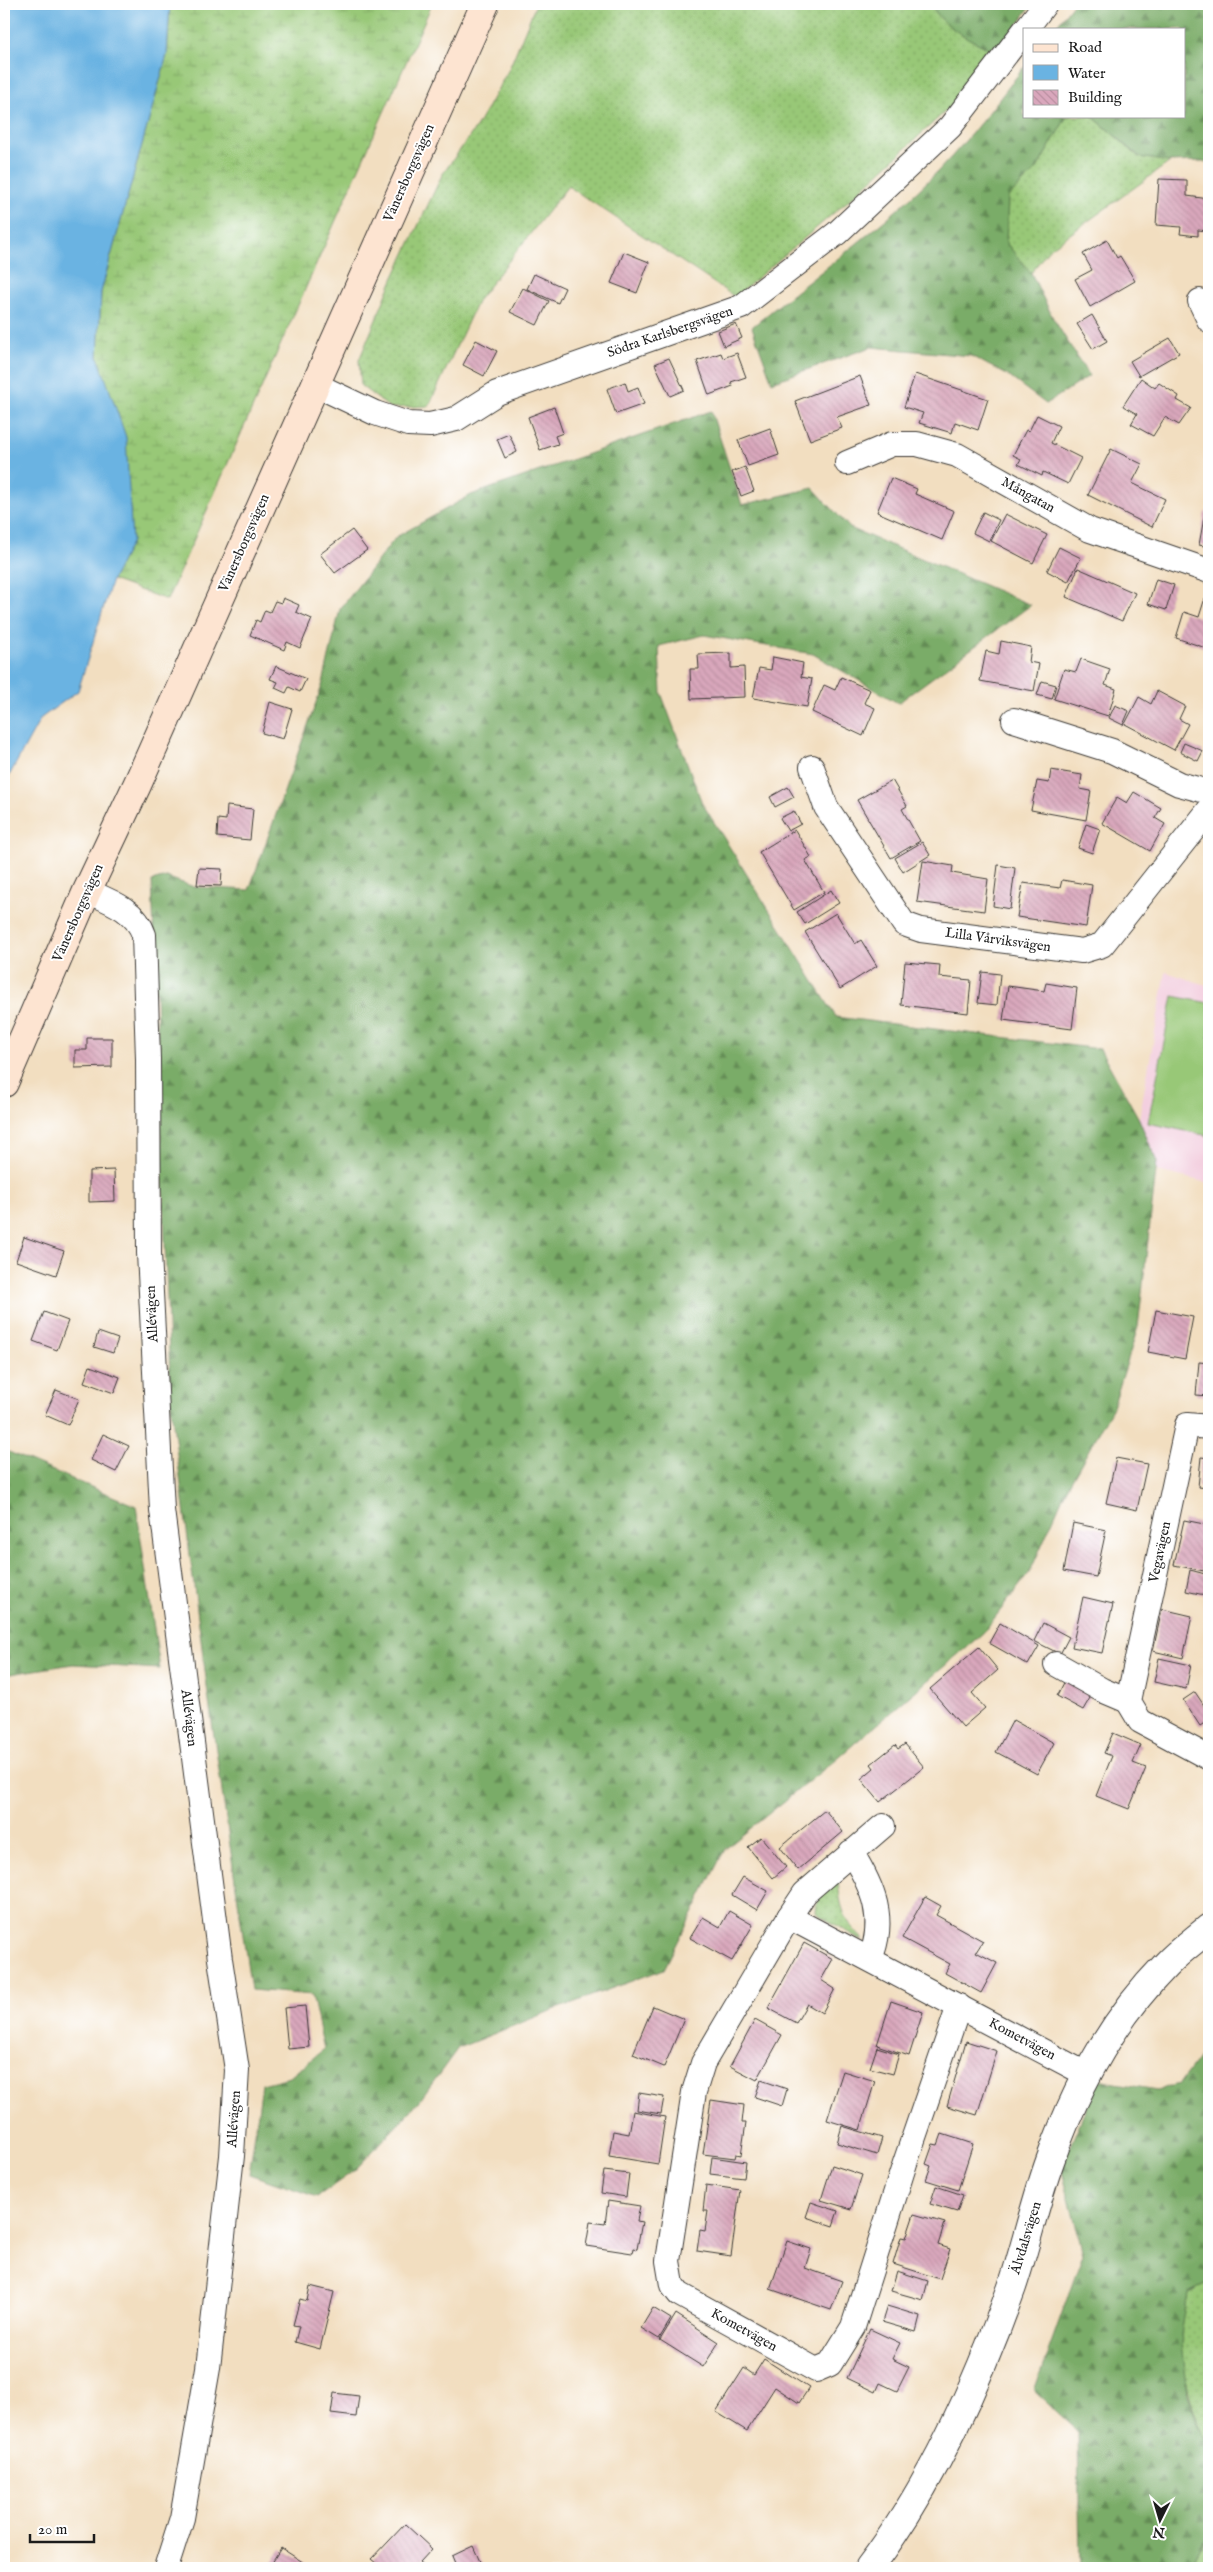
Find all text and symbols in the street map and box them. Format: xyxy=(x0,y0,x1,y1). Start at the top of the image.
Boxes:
legend xyxy=(1023,28,1186,118)
text: Road xyxy=(1068,38,1103,57)
text: Water xyxy=(1068,64,1106,83)
text: Building xyxy=(1068,88,1123,107)
street label: Vänersborgsvägen xyxy=(379,121,439,226)
street label: Södra Karlsbergsvägen xyxy=(605,302,736,362)
street label: Mångatan xyxy=(998,473,1058,517)
street label: Vänersborgsvägen xyxy=(214,491,274,596)
street label: Vänersborgsvägen xyxy=(48,861,108,966)
street label: Lilla Vårviksvägen xyxy=(944,924,1053,956)
street label: Allévägen xyxy=(141,1284,163,1344)
street label: Vegavägen xyxy=(1145,1519,1175,1585)
street label: Allévägen xyxy=(176,1688,201,1748)
street label: Kometvägen xyxy=(985,2014,1059,2064)
street label: Allévägen xyxy=(223,2089,245,2149)
street label: Älvdalsvägen xyxy=(1005,2199,1046,2278)
street label: Kometvägen xyxy=(708,2304,781,2356)
north arrow xyxy=(1136,2494,1186,2544)
scale bar xyxy=(30,2512,94,2544)
text: 20 m xyxy=(38,2520,68,2539)
text: N xyxy=(1152,2522,1167,2542)

